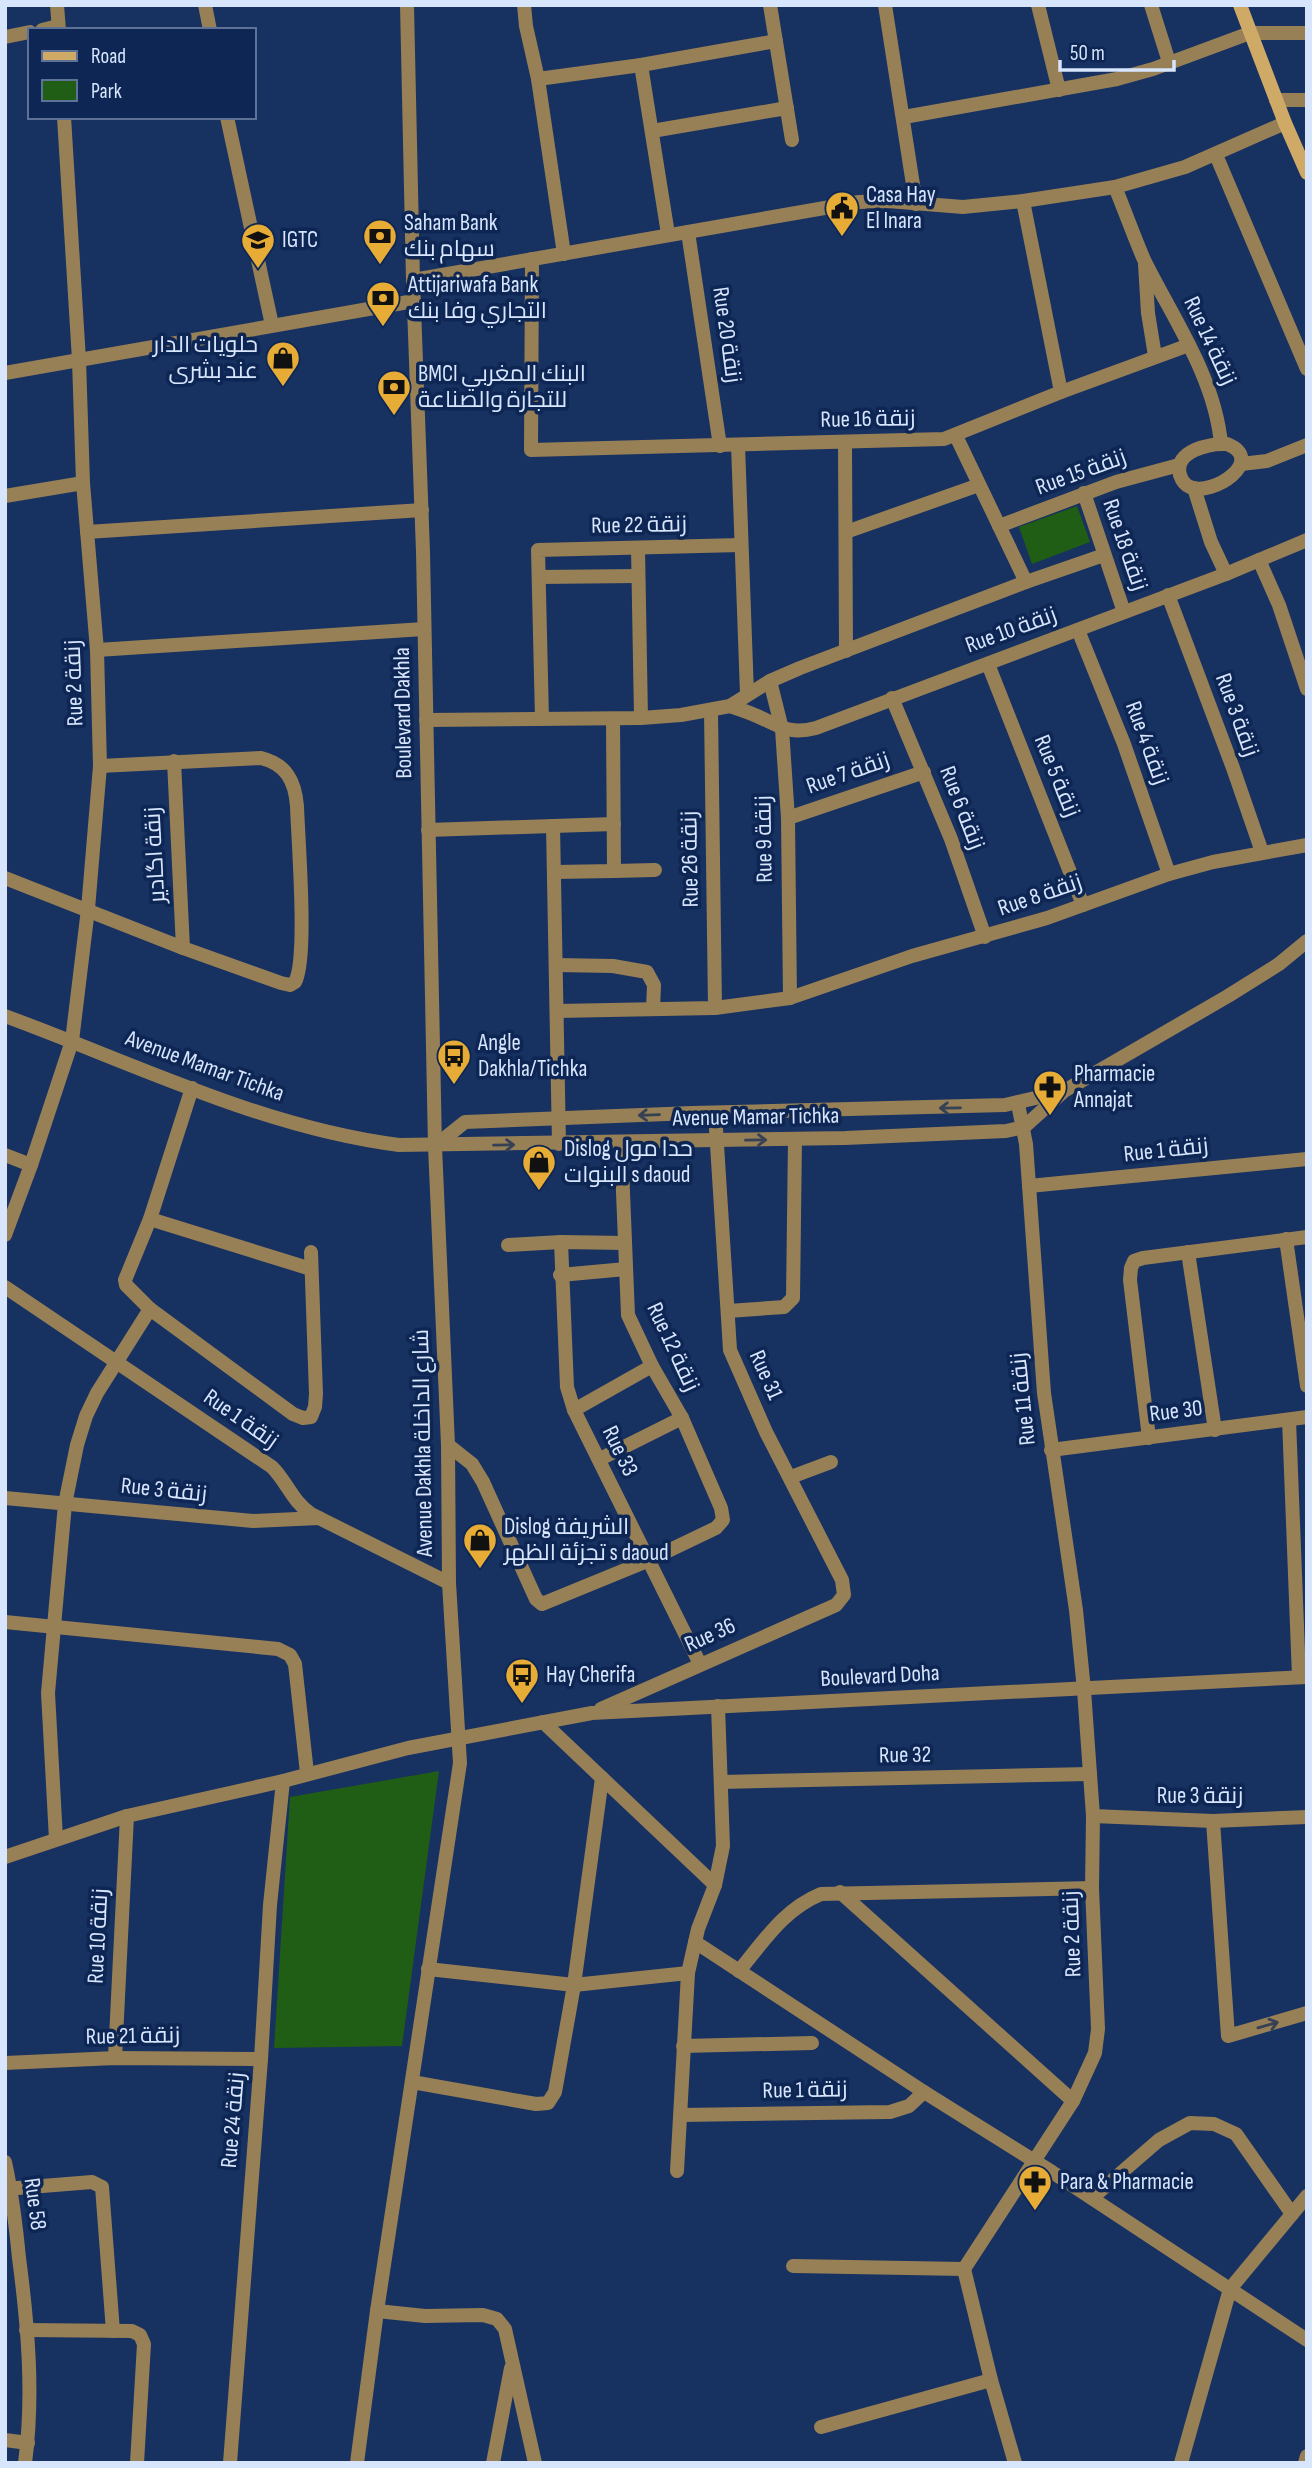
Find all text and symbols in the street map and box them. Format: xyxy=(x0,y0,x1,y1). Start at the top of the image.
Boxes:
legend xyxy=(28,28,256,119)
scale bar xyxy=(1060,28,1174,72)
text: 50 m xyxy=(1070,41,1105,66)
text: Road xyxy=(91,44,126,69)
text: Park xyxy=(91,79,122,104)
place label: Casa Hay El Inara xyxy=(866,181,936,235)
public building icon: Casa Hay El Inara xyxy=(823,189,861,238)
place label: Saham Bank سهام بنك xyxy=(404,209,498,264)
bank icon: Saham Bank سهام بنك xyxy=(361,217,399,266)
school or university icon: IGTC xyxy=(239,221,277,270)
place label: IGTC xyxy=(282,226,318,254)
place label: Attijariwafa Bank التجاري وفا بنك xyxy=(407,271,547,328)
bank icon: Attijariwafa Bank التجاري وفا بنك xyxy=(364,279,402,328)
street label: Rue 20 زنقة xyxy=(706,285,748,385)
street label: Rue 14 زنقة xyxy=(1177,292,1243,390)
place label: حلويات الدار عند بشرى xyxy=(151,331,258,385)
shop icon: حلويات الدار عند بشرى xyxy=(264,339,302,388)
place label: BMCI البنك المغربي للتجارة والصناعة xyxy=(418,360,586,414)
bank icon: BMCI البنك المغربي للتجارة والصناعة xyxy=(375,368,413,417)
street label: Rue 16 زنقة xyxy=(820,404,916,434)
street label: Rue 15 زنقة xyxy=(1032,443,1130,501)
street label: Rue 18 زنقة xyxy=(1096,495,1154,595)
street label: Rue 22 زنقة xyxy=(591,510,687,540)
street label: Rue 10 زنقة xyxy=(961,601,1061,659)
street label: Rue 2 زنقة xyxy=(58,639,90,727)
street label: Boulevard Dakhla xyxy=(388,647,418,779)
street label: Rue 3 زنقة xyxy=(1209,670,1265,760)
street label: Rue 4 زنقة xyxy=(1119,698,1175,788)
street label: Rue 5 زنقة xyxy=(1028,731,1086,821)
street label: Rue 7 زنقة xyxy=(803,746,893,800)
street label: Rue 6 زنقة xyxy=(933,762,991,854)
street label: Rue 9 زنقة xyxy=(749,795,779,883)
street label: زنقة اگادير xyxy=(138,806,172,906)
street label: Rue 26 زنقة xyxy=(675,810,705,908)
street label: Rue 8 زنقة xyxy=(994,868,1086,922)
street label: Avenue Mamar Tichka xyxy=(121,1024,288,1108)
place label: Angle Dakhla/Tichka xyxy=(477,1029,587,1083)
bus stop icon: Angle Dakhla/Tichka xyxy=(435,1037,473,1086)
place label: Pharmacie Annajat xyxy=(1073,1060,1155,1114)
pharmacy icon: Pharmacie Annajat xyxy=(1031,1068,1069,1117)
one-way arrow xyxy=(939,1101,962,1114)
street label: Avenue Mamar Tichka xyxy=(671,1102,840,1132)
one-way arrow xyxy=(638,1108,661,1122)
street label: Rue 1 زنقة xyxy=(1122,1132,1210,1168)
one-way arrow xyxy=(744,1133,767,1147)
place label: Dislog حدا مول البنوات s daoud xyxy=(564,1135,693,1189)
one-way arrow xyxy=(492,1138,515,1151)
shop icon: Dislog حدا مول البنوات s daoud xyxy=(520,1143,558,1192)
street label: Rue 12 زنقة xyxy=(640,1298,706,1396)
street label: Avenue Dakhla شارع الداخلة xyxy=(407,1329,440,1558)
street label: Rue 31 xyxy=(743,1346,789,1404)
street label: Rue 11 زنقة xyxy=(1004,1351,1042,1447)
street label: Rue 1 زنقة xyxy=(198,1383,284,1455)
street label: Rue 30 xyxy=(1148,1394,1204,1428)
street label: Rue 33 xyxy=(596,1421,644,1481)
street label: Rue 3 زنقة xyxy=(119,1472,209,1508)
place label: Dislog الشريفة تجزئة الظهر s daoud xyxy=(502,1513,669,1567)
shop icon: Dislog الشريفة تجزئة الظهر s daoud xyxy=(461,1521,499,1570)
street label: Rue 36 xyxy=(680,1611,740,1659)
bus stop icon: Hay Cherifa xyxy=(503,1656,541,1705)
street label: Boulevard Doha xyxy=(820,1659,940,1693)
place label: Hay Cherifa xyxy=(546,1661,635,1689)
street label: Rue 32 xyxy=(879,1741,931,1769)
street label: Rue 3 زنقة xyxy=(1157,1782,1243,1810)
street label: Rue 10 زنقة xyxy=(82,1888,114,1984)
street label: Rue 2 زنقة xyxy=(1056,1890,1088,1978)
one-way arrow xyxy=(1256,2017,1278,2030)
street label: Rue 21 زنقة xyxy=(85,2021,181,2051)
street label: Rue 24 زنقة xyxy=(215,2071,251,2169)
street label: Rue 1 زنقة xyxy=(762,2075,848,2105)
pharmacy icon: Para & Pharmacie xyxy=(1016,2163,1054,2212)
place label: Para & Pharmacie xyxy=(1060,2168,1194,2196)
street label: Rue 58 xyxy=(17,2176,53,2232)

